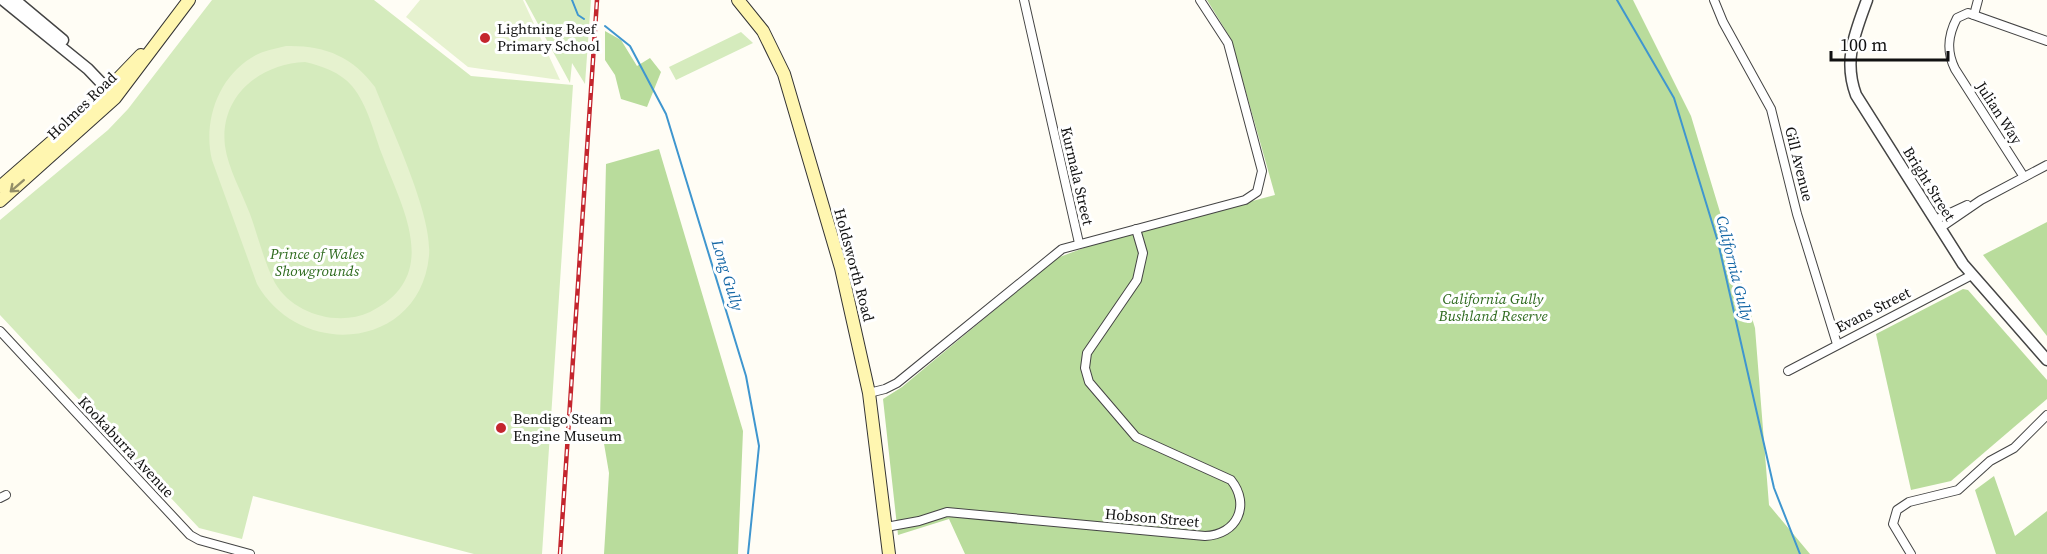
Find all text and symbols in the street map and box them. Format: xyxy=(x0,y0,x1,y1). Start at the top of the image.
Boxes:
place label: Lightning Reef Primary School xyxy=(497,18,600,56)
scale bar xyxy=(1831,24,1948,62)
marker: Lightning Reef Primary School xyxy=(478,31,492,45)
text: 100 m xyxy=(1840,32,1887,57)
street label: Holmes Road xyxy=(42,67,121,144)
street label: Julian Way xyxy=(1971,76,2028,149)
street label: Gill Avenue xyxy=(1780,124,1819,204)
street label: Kurmala Street xyxy=(1056,125,1099,227)
street label: Bright Street xyxy=(1898,143,1961,225)
one-way arrow xyxy=(10,179,25,193)
street label: Holdsworth Road xyxy=(829,206,880,324)
water label: California Gully xyxy=(1711,213,1759,323)
water label: Long Gully xyxy=(706,236,749,314)
park label: Prince of Wales Showgrounds xyxy=(269,243,365,281)
street label: Evans Street xyxy=(1832,282,1914,337)
park label: California Gully Bushland Reserve xyxy=(1437,288,1548,326)
street label: Kookaburra Avenue xyxy=(74,391,179,502)
place label: Bendigo Steam Engine Museum xyxy=(513,408,622,446)
marker: Bendigo Steam Engine Museum xyxy=(494,421,508,435)
street label: Hobson Street xyxy=(1104,503,1200,532)

